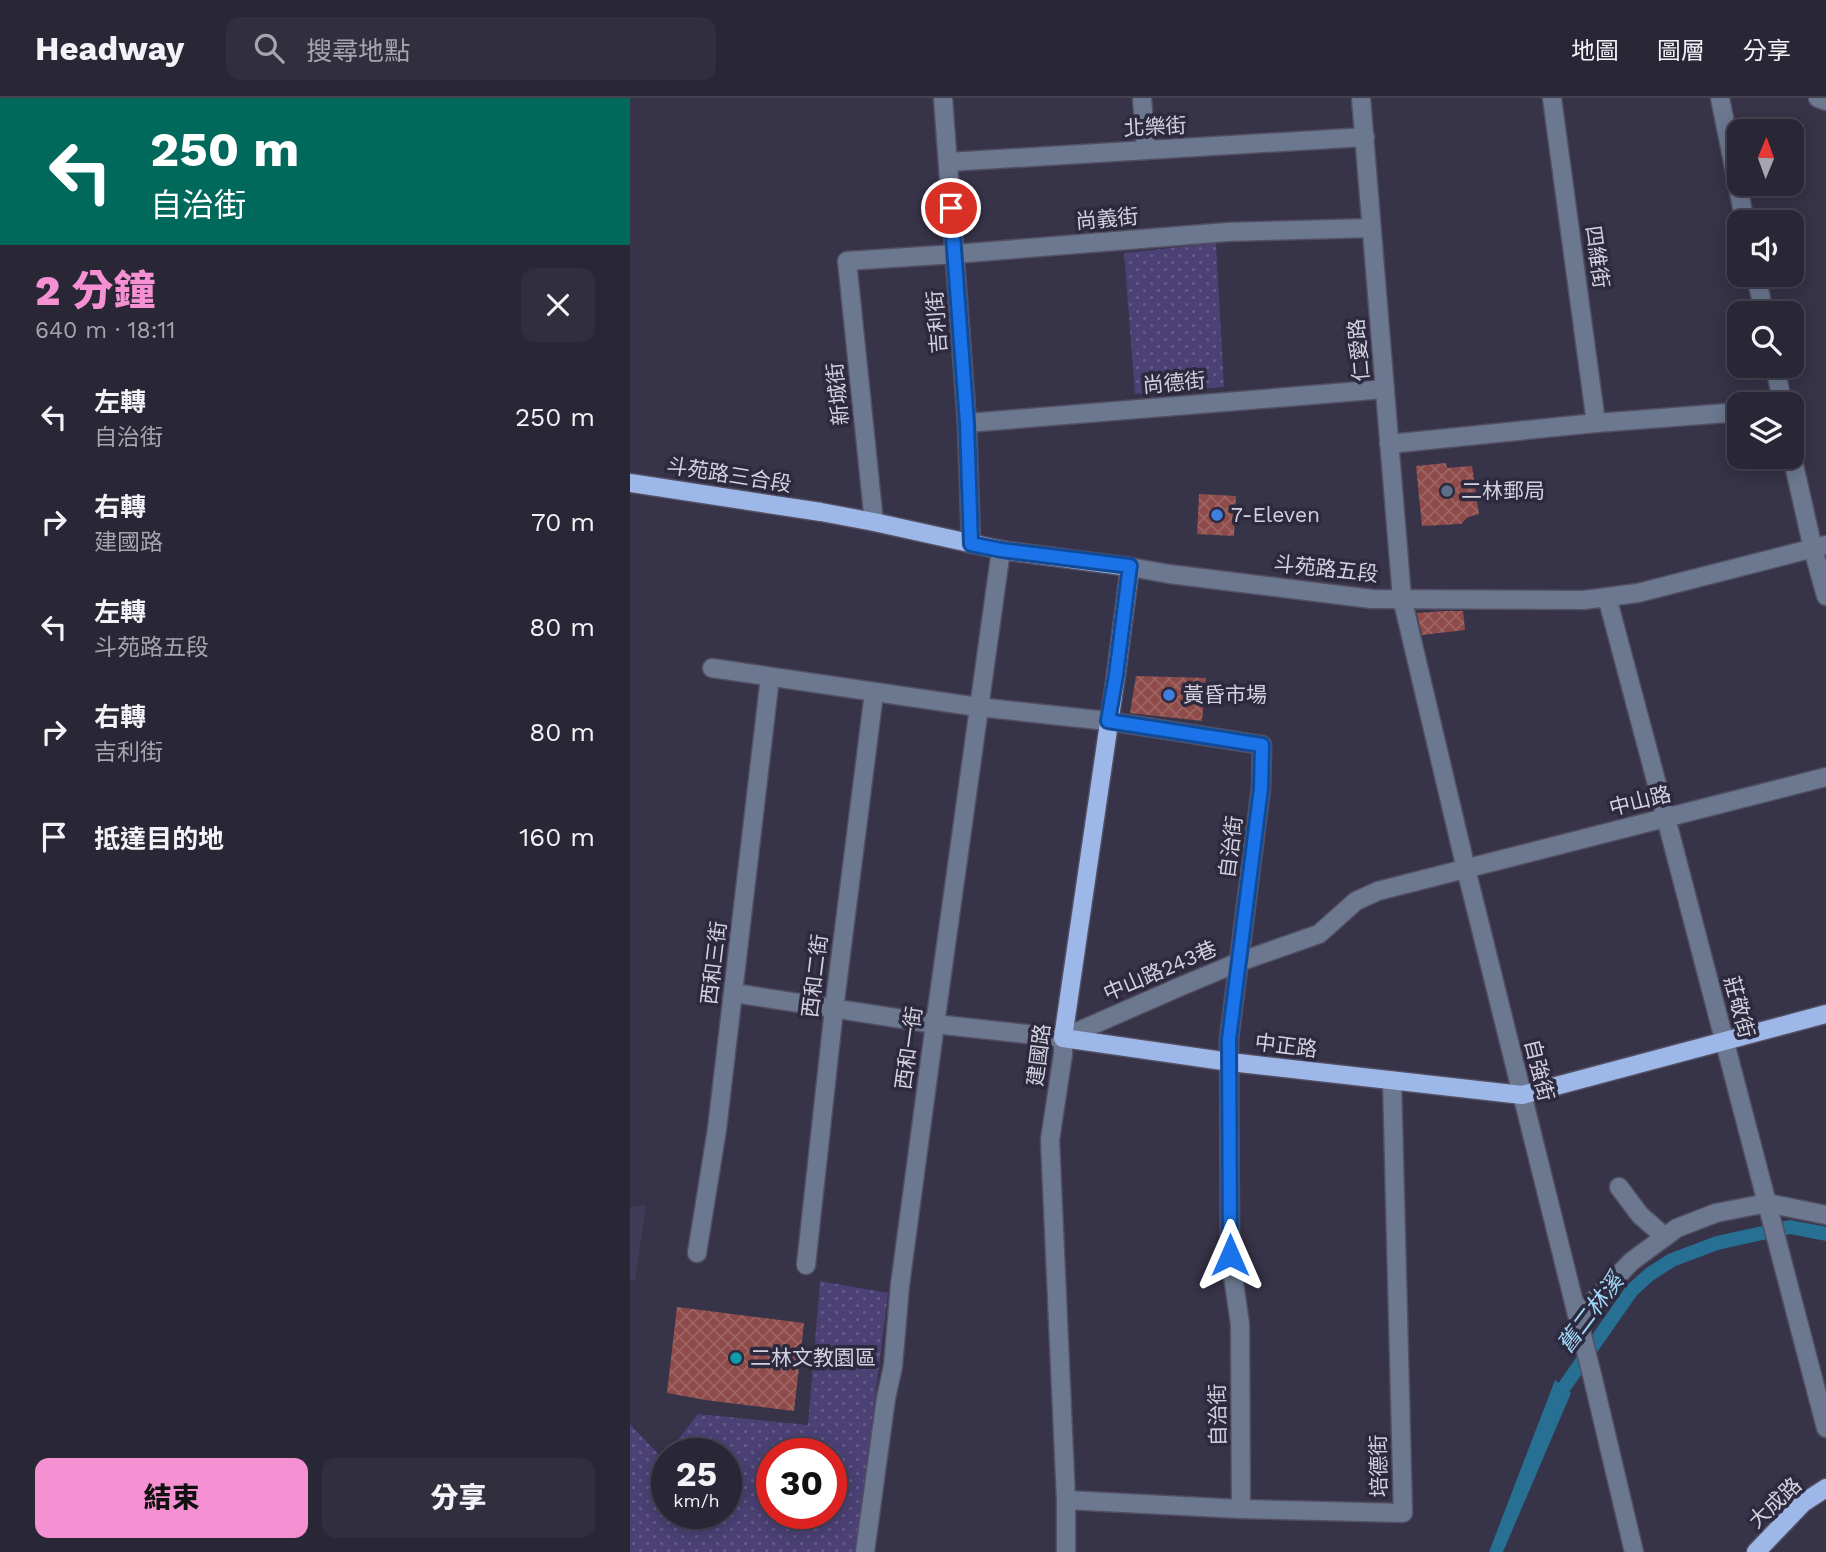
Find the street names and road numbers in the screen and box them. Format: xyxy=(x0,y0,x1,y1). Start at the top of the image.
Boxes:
street label: 北樂街 xyxy=(1123,112,1187,141)
street label: 尚義街 xyxy=(1074,203,1139,234)
street label: 四維街 xyxy=(1581,224,1614,290)
street label: 吉利街 xyxy=(922,290,951,354)
street label: 仁愛路 xyxy=(1343,318,1374,383)
street label: 新城街 xyxy=(822,361,853,427)
street label: 尚德街 xyxy=(1141,367,1206,398)
street label: 斗苑路三合段 xyxy=(665,452,793,497)
street label: 斗苑路五段 xyxy=(1273,551,1380,586)
street label: 中山路 xyxy=(1606,781,1673,820)
street label: 自治街 xyxy=(1214,814,1247,880)
street label: 西和三街 xyxy=(696,920,731,1006)
street label: 西和二街 xyxy=(797,933,832,1019)
street label: 中山路243巷 xyxy=(1099,935,1220,1006)
street label: 莊敬街 xyxy=(1719,973,1760,1041)
street label: 西和一街 xyxy=(890,1005,927,1091)
street label: 建國路 xyxy=(1022,1022,1055,1088)
street label: 中正路 xyxy=(1253,1029,1319,1062)
street label: 自強街 xyxy=(1520,1036,1559,1103)
street label: 自治街 xyxy=(1204,1383,1231,1447)
street label: 培德街 xyxy=(1365,1434,1392,1498)
street label: 大成路 xyxy=(1743,1472,1806,1533)

